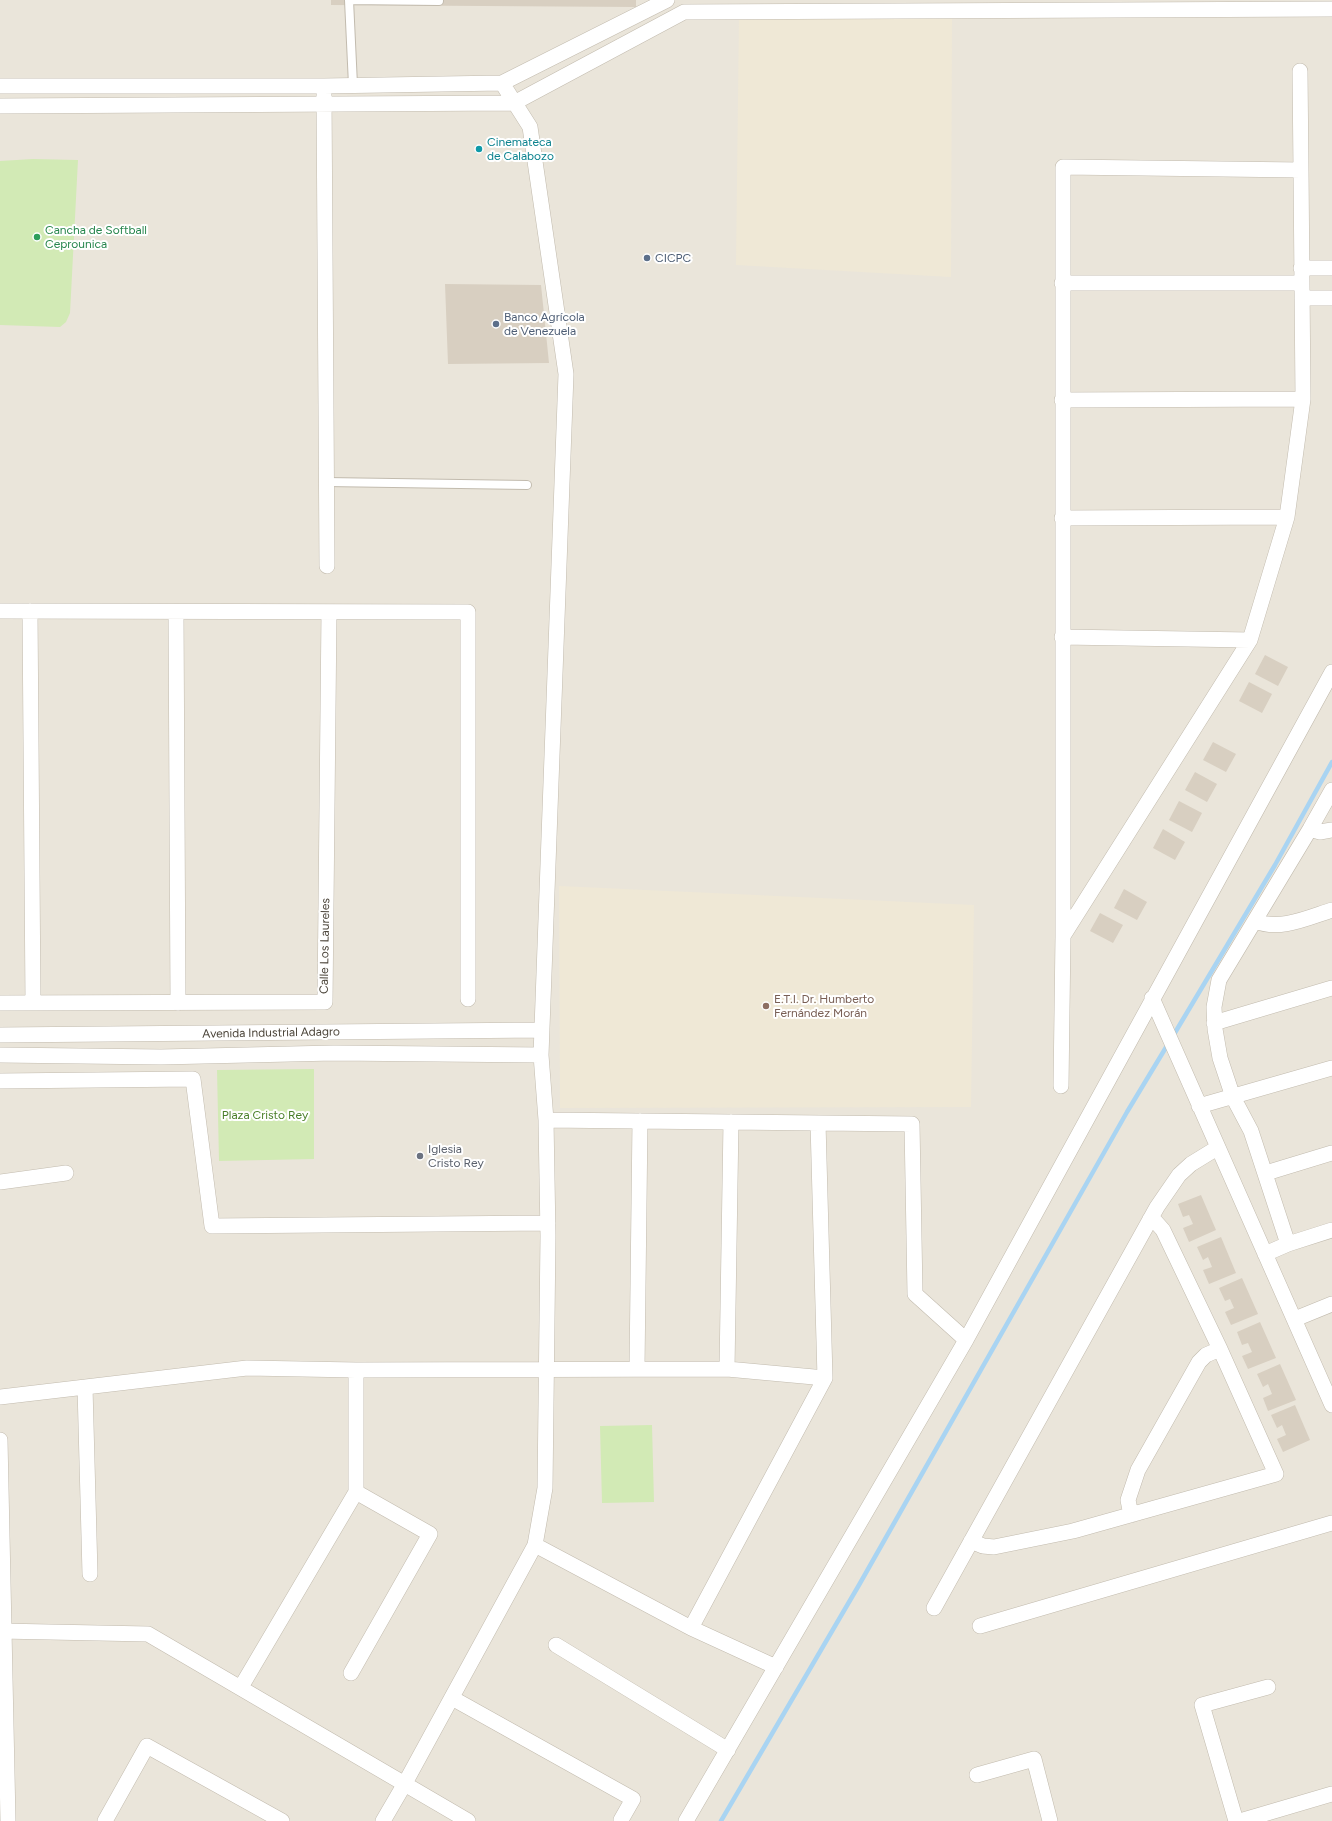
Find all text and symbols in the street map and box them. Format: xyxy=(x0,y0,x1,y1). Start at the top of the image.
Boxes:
place label: Cinemateca de Calabozo xyxy=(487,135,554,163)
marker: Cinemateca de Calabozo xyxy=(474,144,484,154)
place label: Cancha de Softball Ceprounica xyxy=(45,223,147,251)
marker: Cancha de Softball Ceprounica xyxy=(32,232,42,242)
place label: CICPC xyxy=(655,251,691,265)
marker: CICPC xyxy=(642,253,652,263)
place label: Banco Agrícola de Venezuela xyxy=(504,310,585,338)
marker: Banco Agrícola de Venezuela xyxy=(491,319,501,329)
street label: Calle Los Laureles xyxy=(317,898,333,994)
place label: E.T.I. Dr. Humberto Fernández Morán xyxy=(774,992,874,1020)
marker: E.T.I. Dr. Humberto Fernández Morán xyxy=(761,1001,771,1011)
street label: Avenida Industrial Adagro xyxy=(202,1025,340,1041)
park label: Plaza Cristo Rey xyxy=(222,1108,308,1122)
place label: Iglesia Cristo Rey xyxy=(428,1142,484,1170)
marker: Iglesia Cristo Rey xyxy=(415,1151,425,1161)

